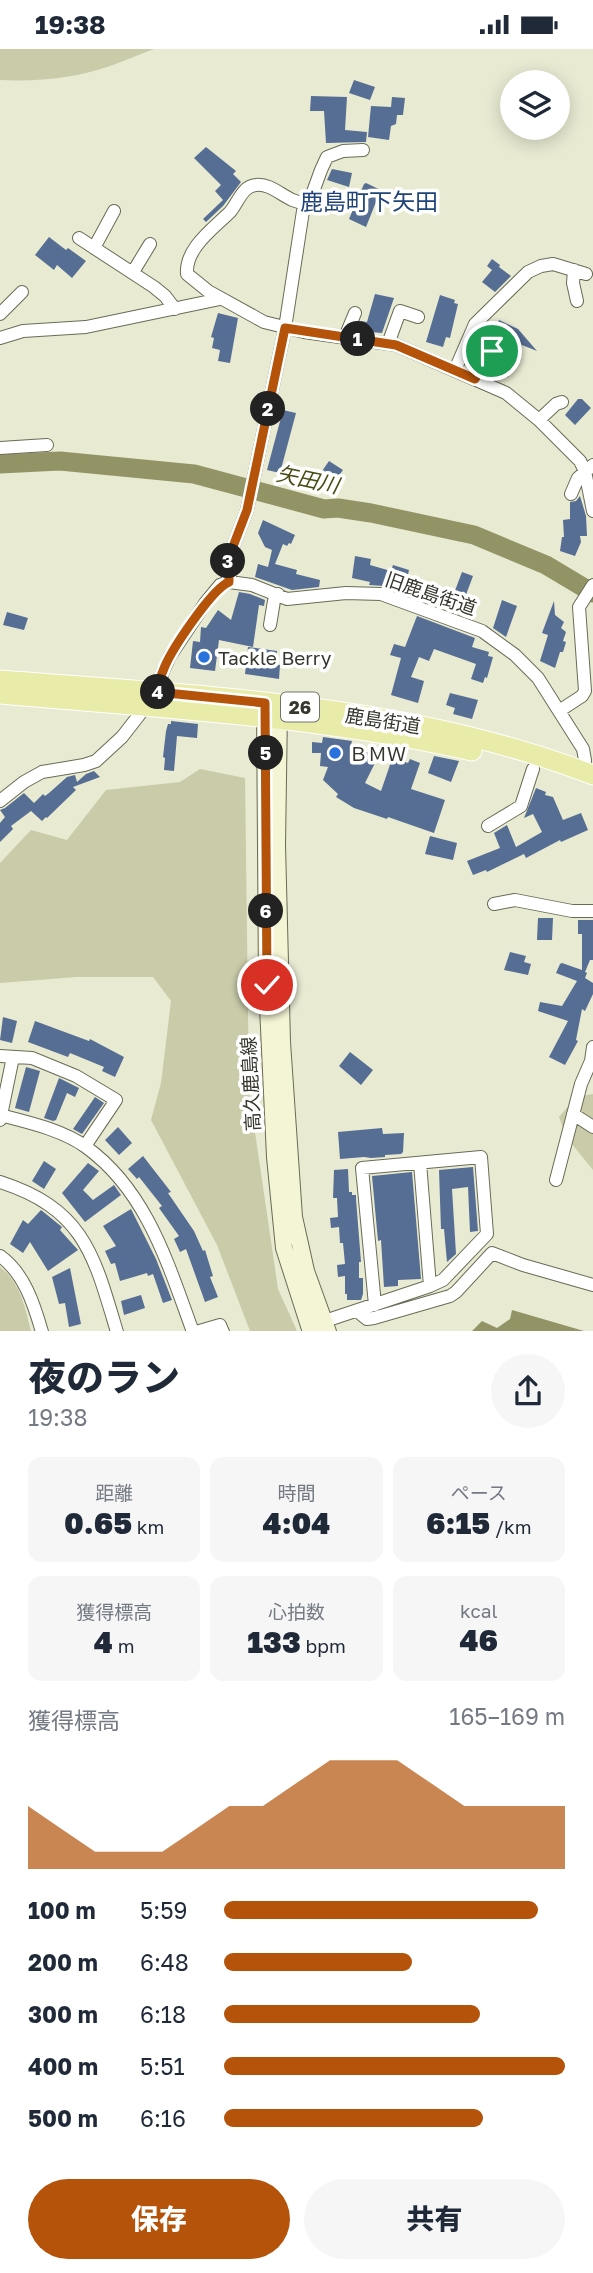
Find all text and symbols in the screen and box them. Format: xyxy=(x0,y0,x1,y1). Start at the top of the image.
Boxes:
text: 19:38 xyxy=(35,9,106,40)
map controls xyxy=(500,70,570,140)
button: layers xyxy=(500,70,570,140)
district label: 鹿島町下矢田 xyxy=(300,187,438,215)
pin: 1 xyxy=(340,321,376,357)
pin xyxy=(462,321,522,381)
text: 1 xyxy=(353,327,362,350)
icon: arrive xyxy=(473,332,511,370)
pin: 2 xyxy=(250,391,286,427)
text: 2 xyxy=(262,397,273,420)
water label: 矢田川 xyxy=(274,460,343,499)
pin: 3 xyxy=(210,543,246,579)
text: 3 xyxy=(222,549,233,572)
street label: 旧鹿島街道 xyxy=(382,567,480,619)
place label: Tackle Berry xyxy=(218,646,332,669)
marker: Tackle Berry xyxy=(196,649,212,665)
pin: 4 xyxy=(140,675,176,709)
text: 4 xyxy=(152,680,163,703)
road number: 26 xyxy=(281,693,319,721)
street label: 鹿島街道 xyxy=(344,703,422,737)
pin: 5 xyxy=(248,735,284,771)
text: 5 xyxy=(260,741,271,764)
place label: ＢＭＷ xyxy=(349,742,406,765)
marker: ＢＭＷ xyxy=(327,745,343,761)
pin: 6 xyxy=(248,893,284,929)
text: 6 xyxy=(259,899,272,922)
pin xyxy=(237,955,297,1015)
icon: check xyxy=(248,966,286,1004)
street label: 高久鹿島線 xyxy=(236,1036,264,1132)
text: 夜のラン xyxy=(28,1354,180,1399)
button: share xyxy=(491,1354,565,1428)
text: 19:38 xyxy=(28,1403,87,1431)
text: 距離 xyxy=(95,1481,133,1504)
text: 時間 xyxy=(277,1481,316,1504)
text: ペース xyxy=(451,1481,507,1504)
text: 0.65 xyxy=(64,1505,132,1541)
text: 4:04 xyxy=(263,1505,330,1541)
text: 6:15 xyxy=(426,1505,490,1541)
text: km xyxy=(132,1515,164,1538)
text: /km xyxy=(490,1515,532,1538)
text: kcal xyxy=(460,1599,498,1622)
text: 獲得標高 xyxy=(76,1600,152,1623)
text: 心拍数 xyxy=(268,1600,325,1623)
text: 46 xyxy=(460,1622,498,1658)
text: 4 xyxy=(94,1624,113,1660)
text: 133 xyxy=(247,1624,301,1660)
text: m xyxy=(113,1634,134,1657)
text: bpm xyxy=(301,1634,346,1657)
text: 165–169 m xyxy=(449,1702,565,1730)
text: 獲得標高 xyxy=(28,1706,120,1734)
text: 100 m xyxy=(28,1896,96,1924)
text: 5:59 xyxy=(140,1896,188,1924)
text: 200 m xyxy=(28,1948,98,1976)
text: 6:48 xyxy=(140,1948,189,1976)
text: 300 m xyxy=(28,2000,98,2028)
text: 6:18 xyxy=(140,2000,186,2028)
text: 400 m xyxy=(28,2052,98,2080)
text: 5:51 xyxy=(140,2052,185,2080)
text: 500 m xyxy=(28,2104,98,2132)
text: 6:16 xyxy=(140,2104,186,2132)
button: 保存 xyxy=(28,2179,290,2259)
button: 共有 xyxy=(304,2179,565,2259)

